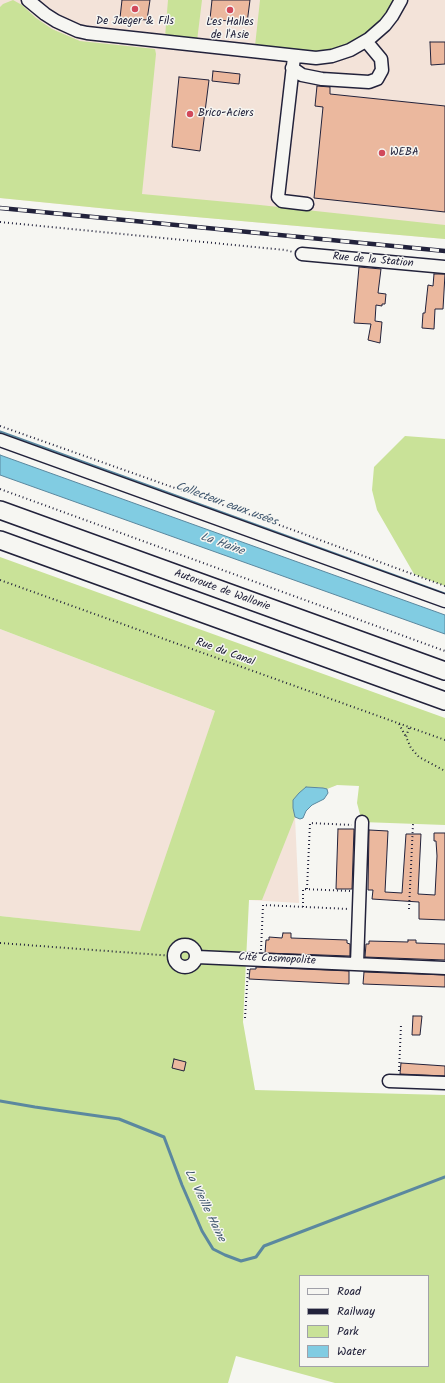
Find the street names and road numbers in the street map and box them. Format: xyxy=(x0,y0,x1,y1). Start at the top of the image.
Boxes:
street label: Rue de la Station xyxy=(332,251,414,271)
street label: Autoroute de Wallonie xyxy=(172,567,272,615)
street label: Rue du Canal xyxy=(194,636,256,670)
street label: Cité Cosmopolite xyxy=(238,951,316,969)

